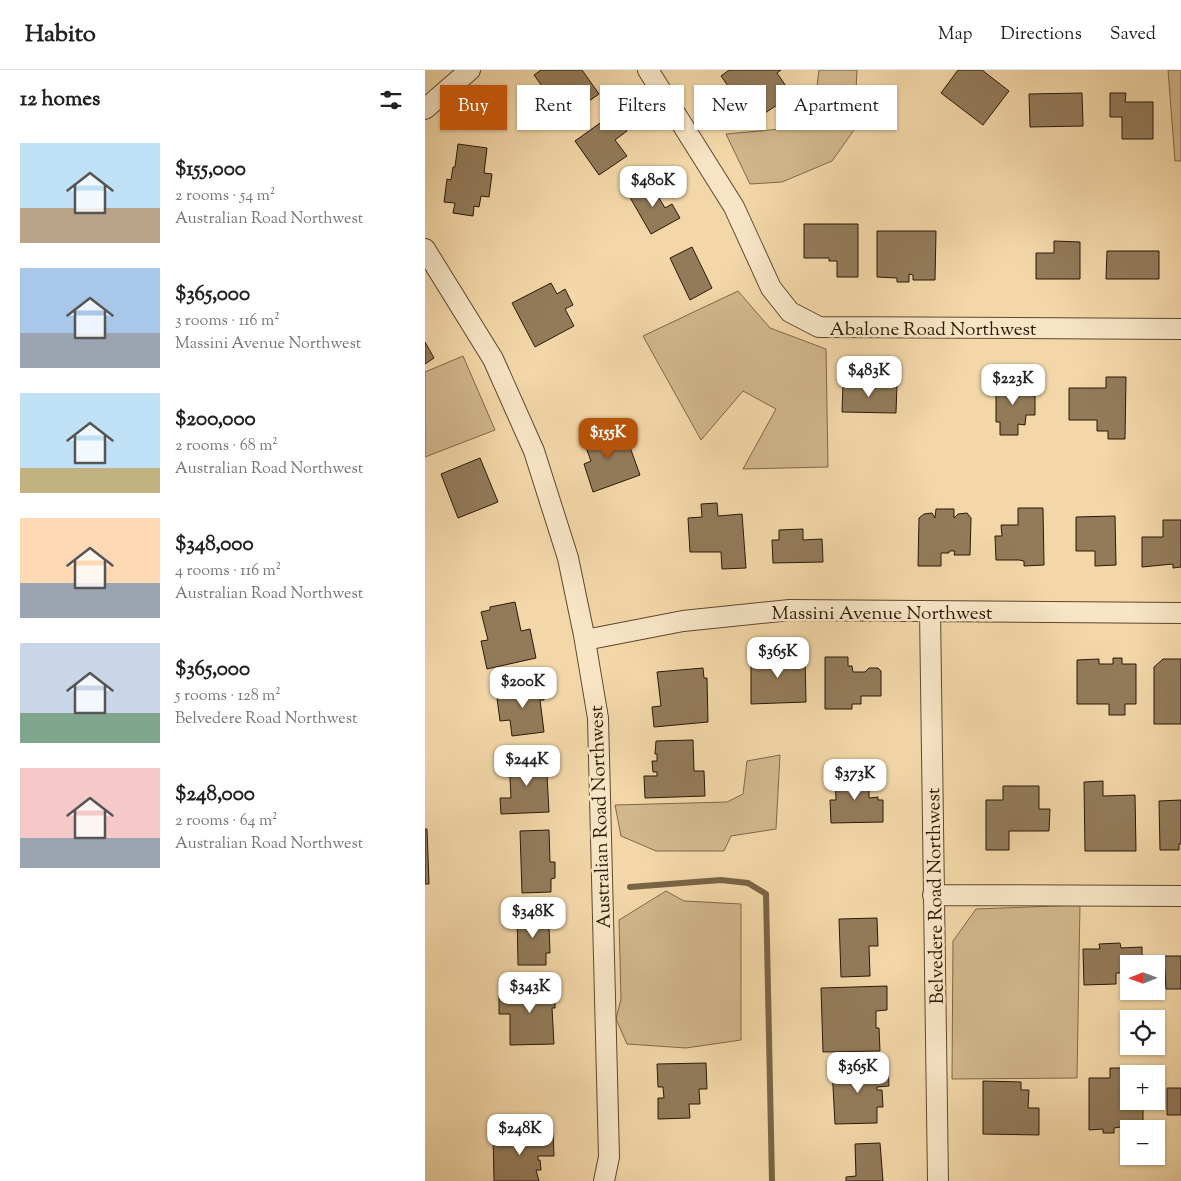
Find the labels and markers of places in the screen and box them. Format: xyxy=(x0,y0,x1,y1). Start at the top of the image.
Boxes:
pin: $480K xyxy=(618,166,688,208)
pin: $483K xyxy=(834,356,904,398)
pin: $223K xyxy=(978,364,1048,406)
pin: $155K xyxy=(573,418,643,460)
pin: $365K xyxy=(743,636,813,679)
pin: $200K xyxy=(488,666,558,709)
pin: $244K xyxy=(492,744,562,787)
pin: $373K xyxy=(820,758,890,801)
pin: $348K xyxy=(498,896,568,939)
pin: $343K xyxy=(495,972,565,1014)
pin: $365K xyxy=(823,1052,893,1094)
pin: $248K xyxy=(485,1114,555,1156)

